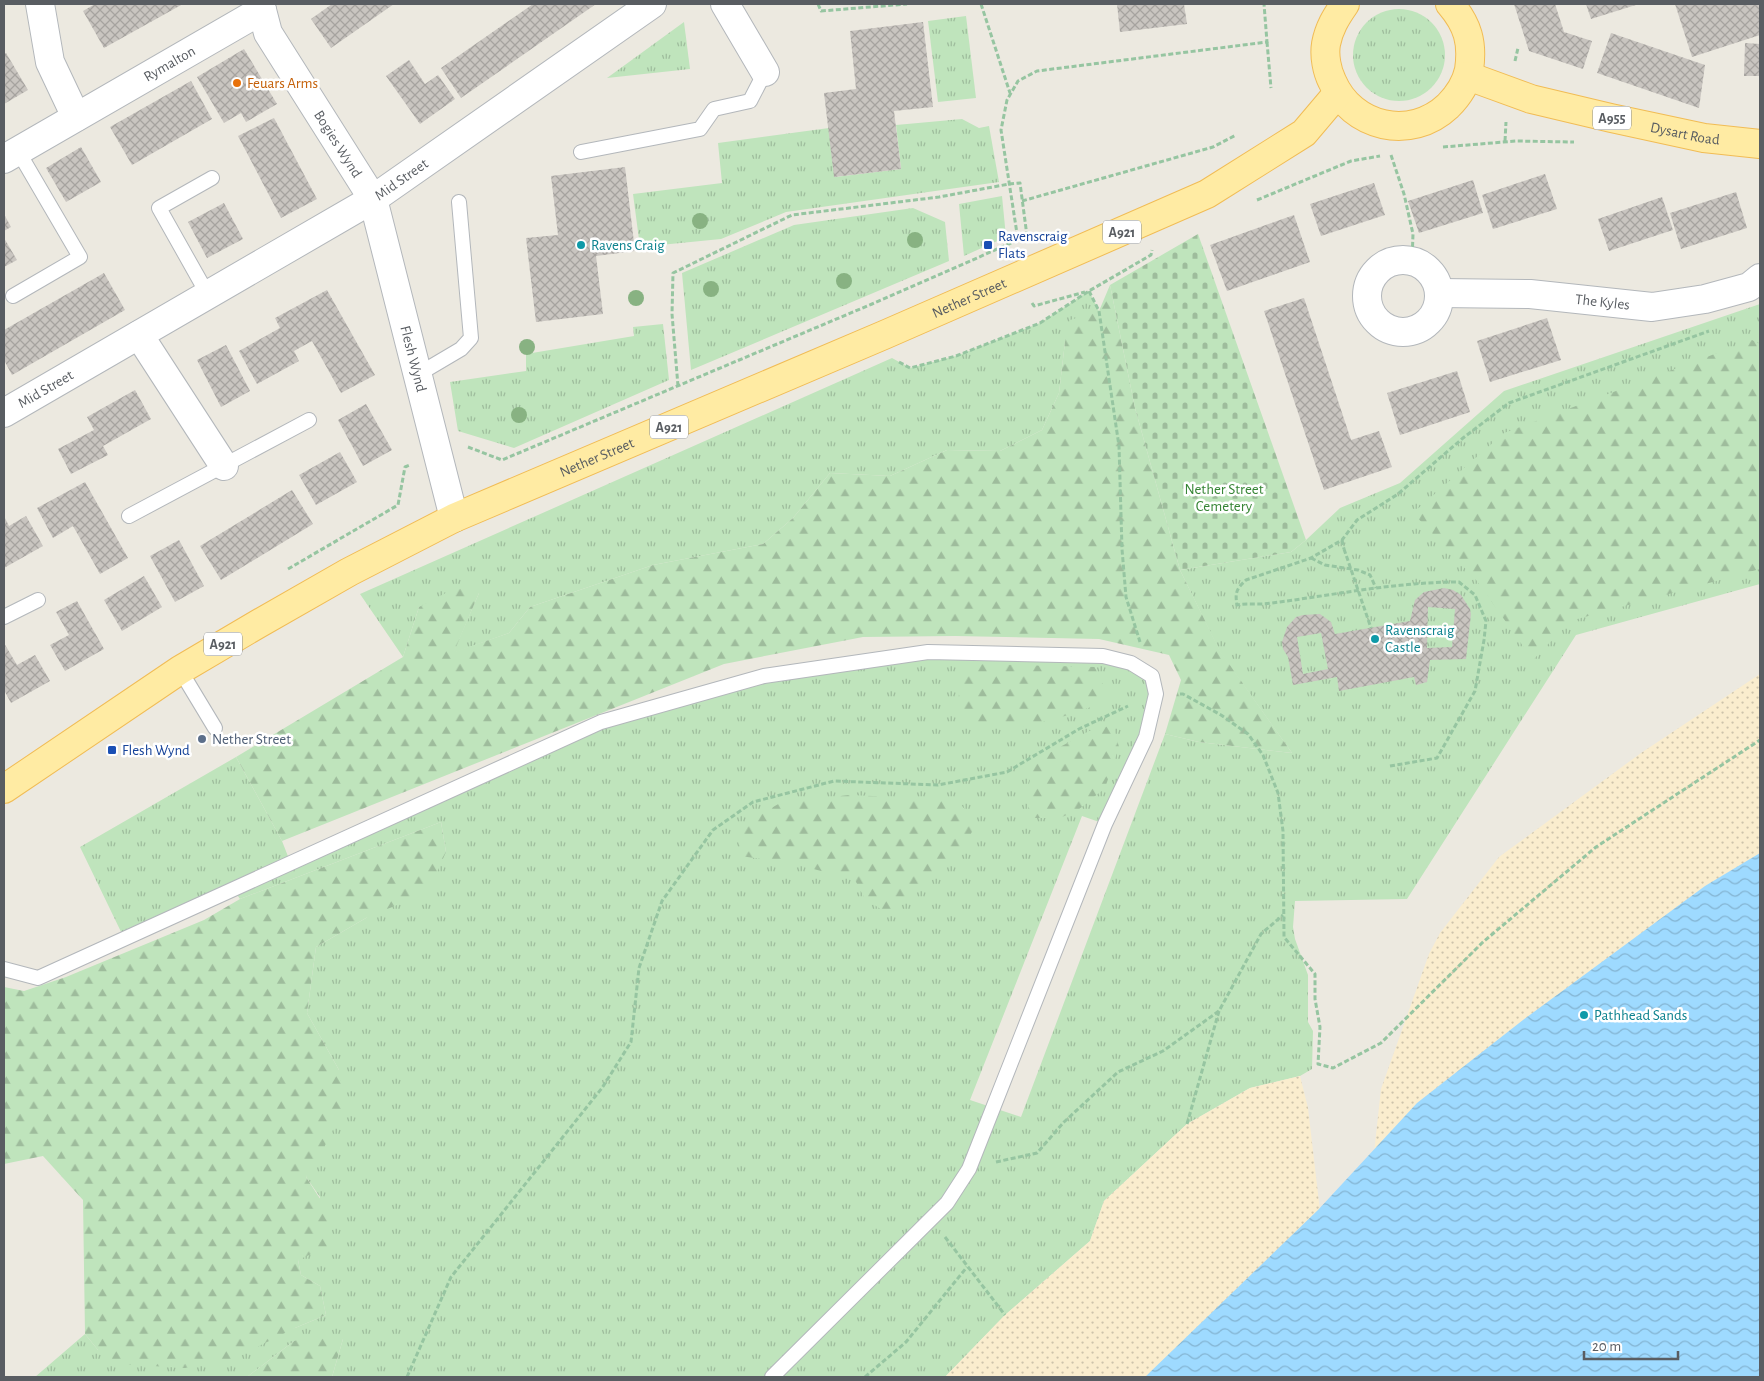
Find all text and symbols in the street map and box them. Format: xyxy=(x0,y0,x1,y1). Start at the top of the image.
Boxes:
street label: Rymalton xyxy=(141,43,198,85)
place label: Feuars Arms xyxy=(247,76,318,91)
marker: Feuars Arms xyxy=(231,77,243,89)
road number: A955 xyxy=(1593,106,1631,130)
street label: Bogies Wynd xyxy=(311,108,365,181)
street label: Dysart Road xyxy=(1649,120,1721,148)
street label: Mid Street xyxy=(372,156,431,203)
road number: A921 xyxy=(1103,220,1141,243)
place label: Ravenscraig Flats xyxy=(998,229,1068,261)
place label: Ravens Craig xyxy=(591,238,665,253)
marker: Ravens Craig xyxy=(575,239,587,251)
marker: Ravenscraig Flats xyxy=(982,239,994,251)
street label: Nether Street xyxy=(930,276,1009,321)
street label: The Kyles xyxy=(1574,292,1631,313)
street label: Flesh Wynd xyxy=(397,324,429,394)
street label: Mid Street xyxy=(16,367,76,411)
road number: A921 xyxy=(650,416,688,438)
street label: Nether Street xyxy=(558,435,636,480)
park label: Nether Street Cemetery xyxy=(1185,482,1264,514)
place label: Ravenscraig Castle xyxy=(1385,623,1455,655)
road number: A921 xyxy=(204,633,242,656)
marker: Ravenscraig Castle xyxy=(1369,633,1381,645)
place label: Nether Street xyxy=(212,732,291,747)
marker: Nether Street xyxy=(196,733,208,745)
place label: Flesh Wynd xyxy=(122,743,190,758)
marker: Flesh Wynd xyxy=(106,744,118,756)
place label: Pathhead Sands xyxy=(1594,1008,1687,1023)
marker: Pathhead Sands xyxy=(1578,1009,1590,1021)
scale bar xyxy=(1584,1328,1678,1360)
text: 20 m xyxy=(1592,1339,1621,1354)

